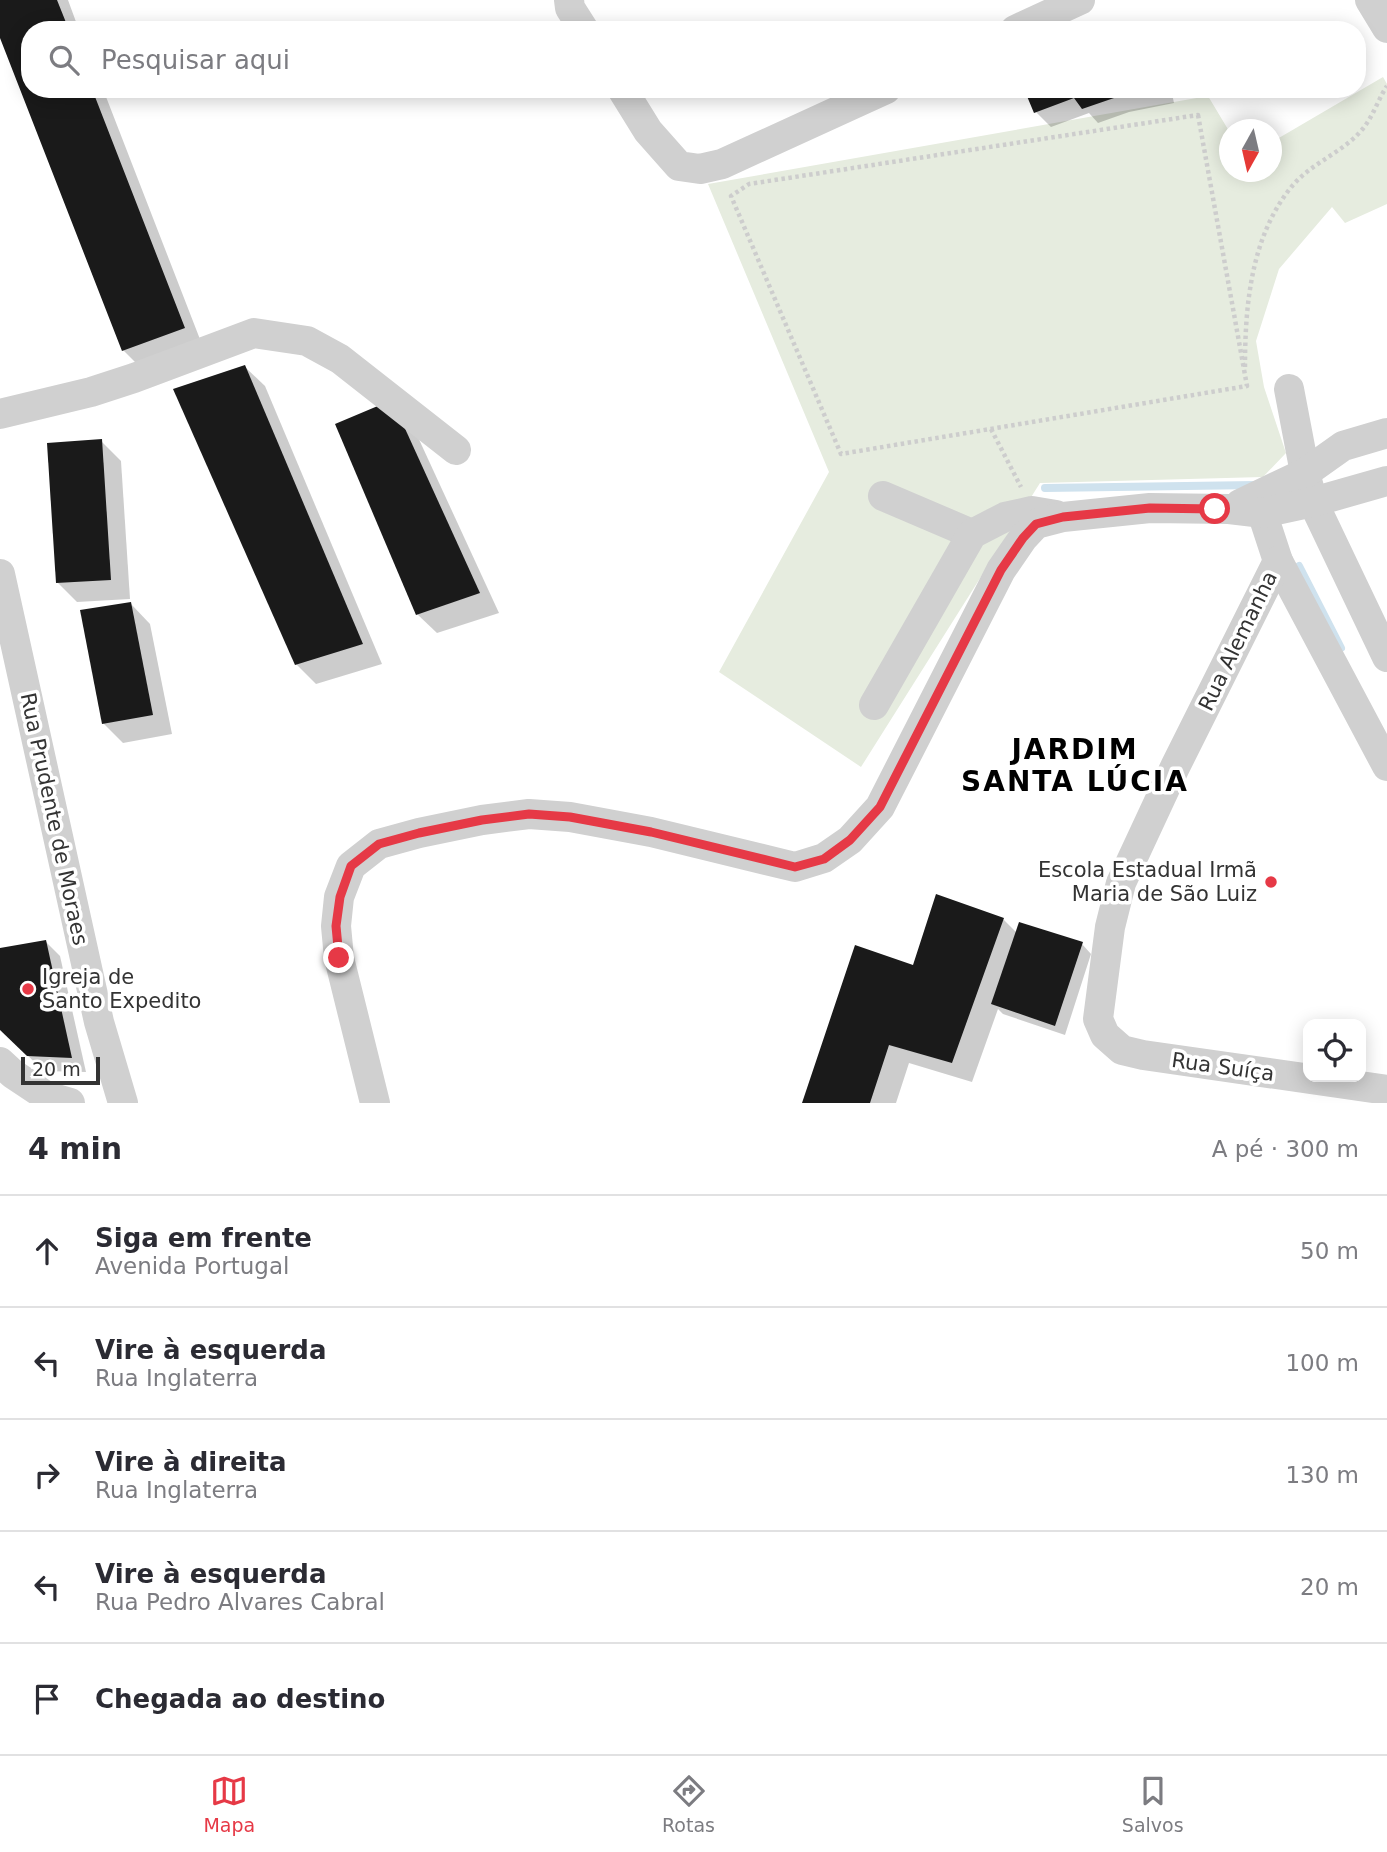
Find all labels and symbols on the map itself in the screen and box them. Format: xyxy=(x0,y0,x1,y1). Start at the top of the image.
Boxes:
north arrow xyxy=(1219,119,1282,182)
route start xyxy=(1199,493,1230,524)
street label: Rua Alemanha xyxy=(1194,567,1282,715)
street label: Rua Prudente de Moraes xyxy=(16,691,92,947)
district label: JARDIM SANTA LÚCIA xyxy=(961,733,1189,798)
place label: Escola Estadual Irmã Maria de São Luiz xyxy=(1038,858,1257,906)
marker: Escola Estadual Irmã Maria de São Luiz xyxy=(1263,874,1279,890)
route end xyxy=(323,942,354,973)
place label: Igreja de Santo Expedito xyxy=(42,965,201,1013)
marker: Igreja de Santo Expedito xyxy=(20,981,36,997)
street label: Rua Suíça xyxy=(1170,1048,1276,1086)
scale bar xyxy=(21,1054,100,1086)

